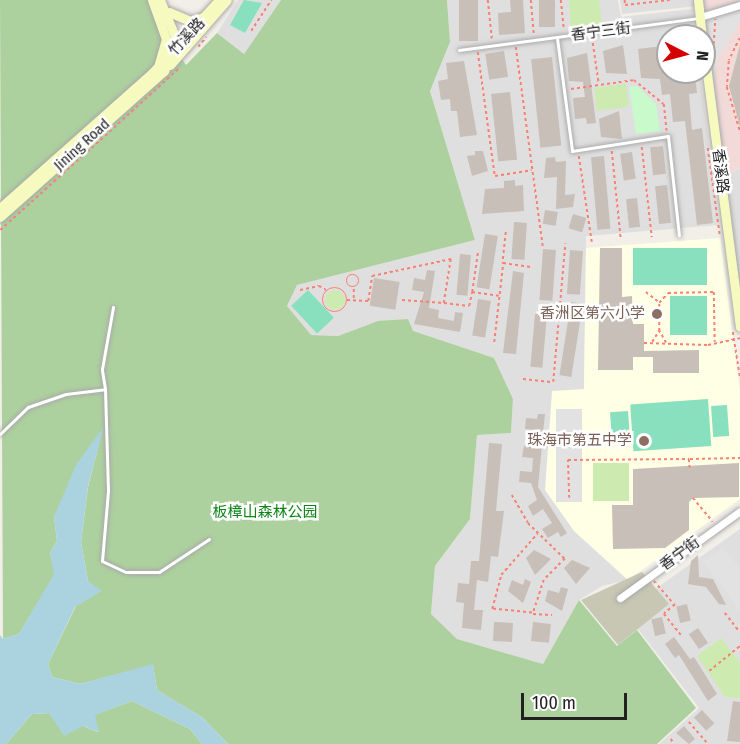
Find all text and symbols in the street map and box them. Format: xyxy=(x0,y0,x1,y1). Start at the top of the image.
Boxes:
street label: 竹溪路 xyxy=(165,14,209,60)
street label: 香宁三街 xyxy=(570,19,632,45)
north arrow xyxy=(656,24,716,84)
text: N xyxy=(692,50,712,61)
street label: Jining Road xyxy=(50,115,114,175)
street label: 香溪路 xyxy=(708,148,732,194)
place label: 香洲区第六小学 xyxy=(540,305,645,323)
marker: 香洲区第六小学 xyxy=(650,307,664,321)
place label: 珠海市第五中学 xyxy=(527,432,632,450)
marker: 珠海市第五中学 xyxy=(637,434,651,448)
park label: 板樟山森林公园 xyxy=(213,504,317,522)
street label: 香宁街 xyxy=(657,533,703,575)
scale bar xyxy=(524,681,630,719)
text: 100 m xyxy=(532,692,576,714)

